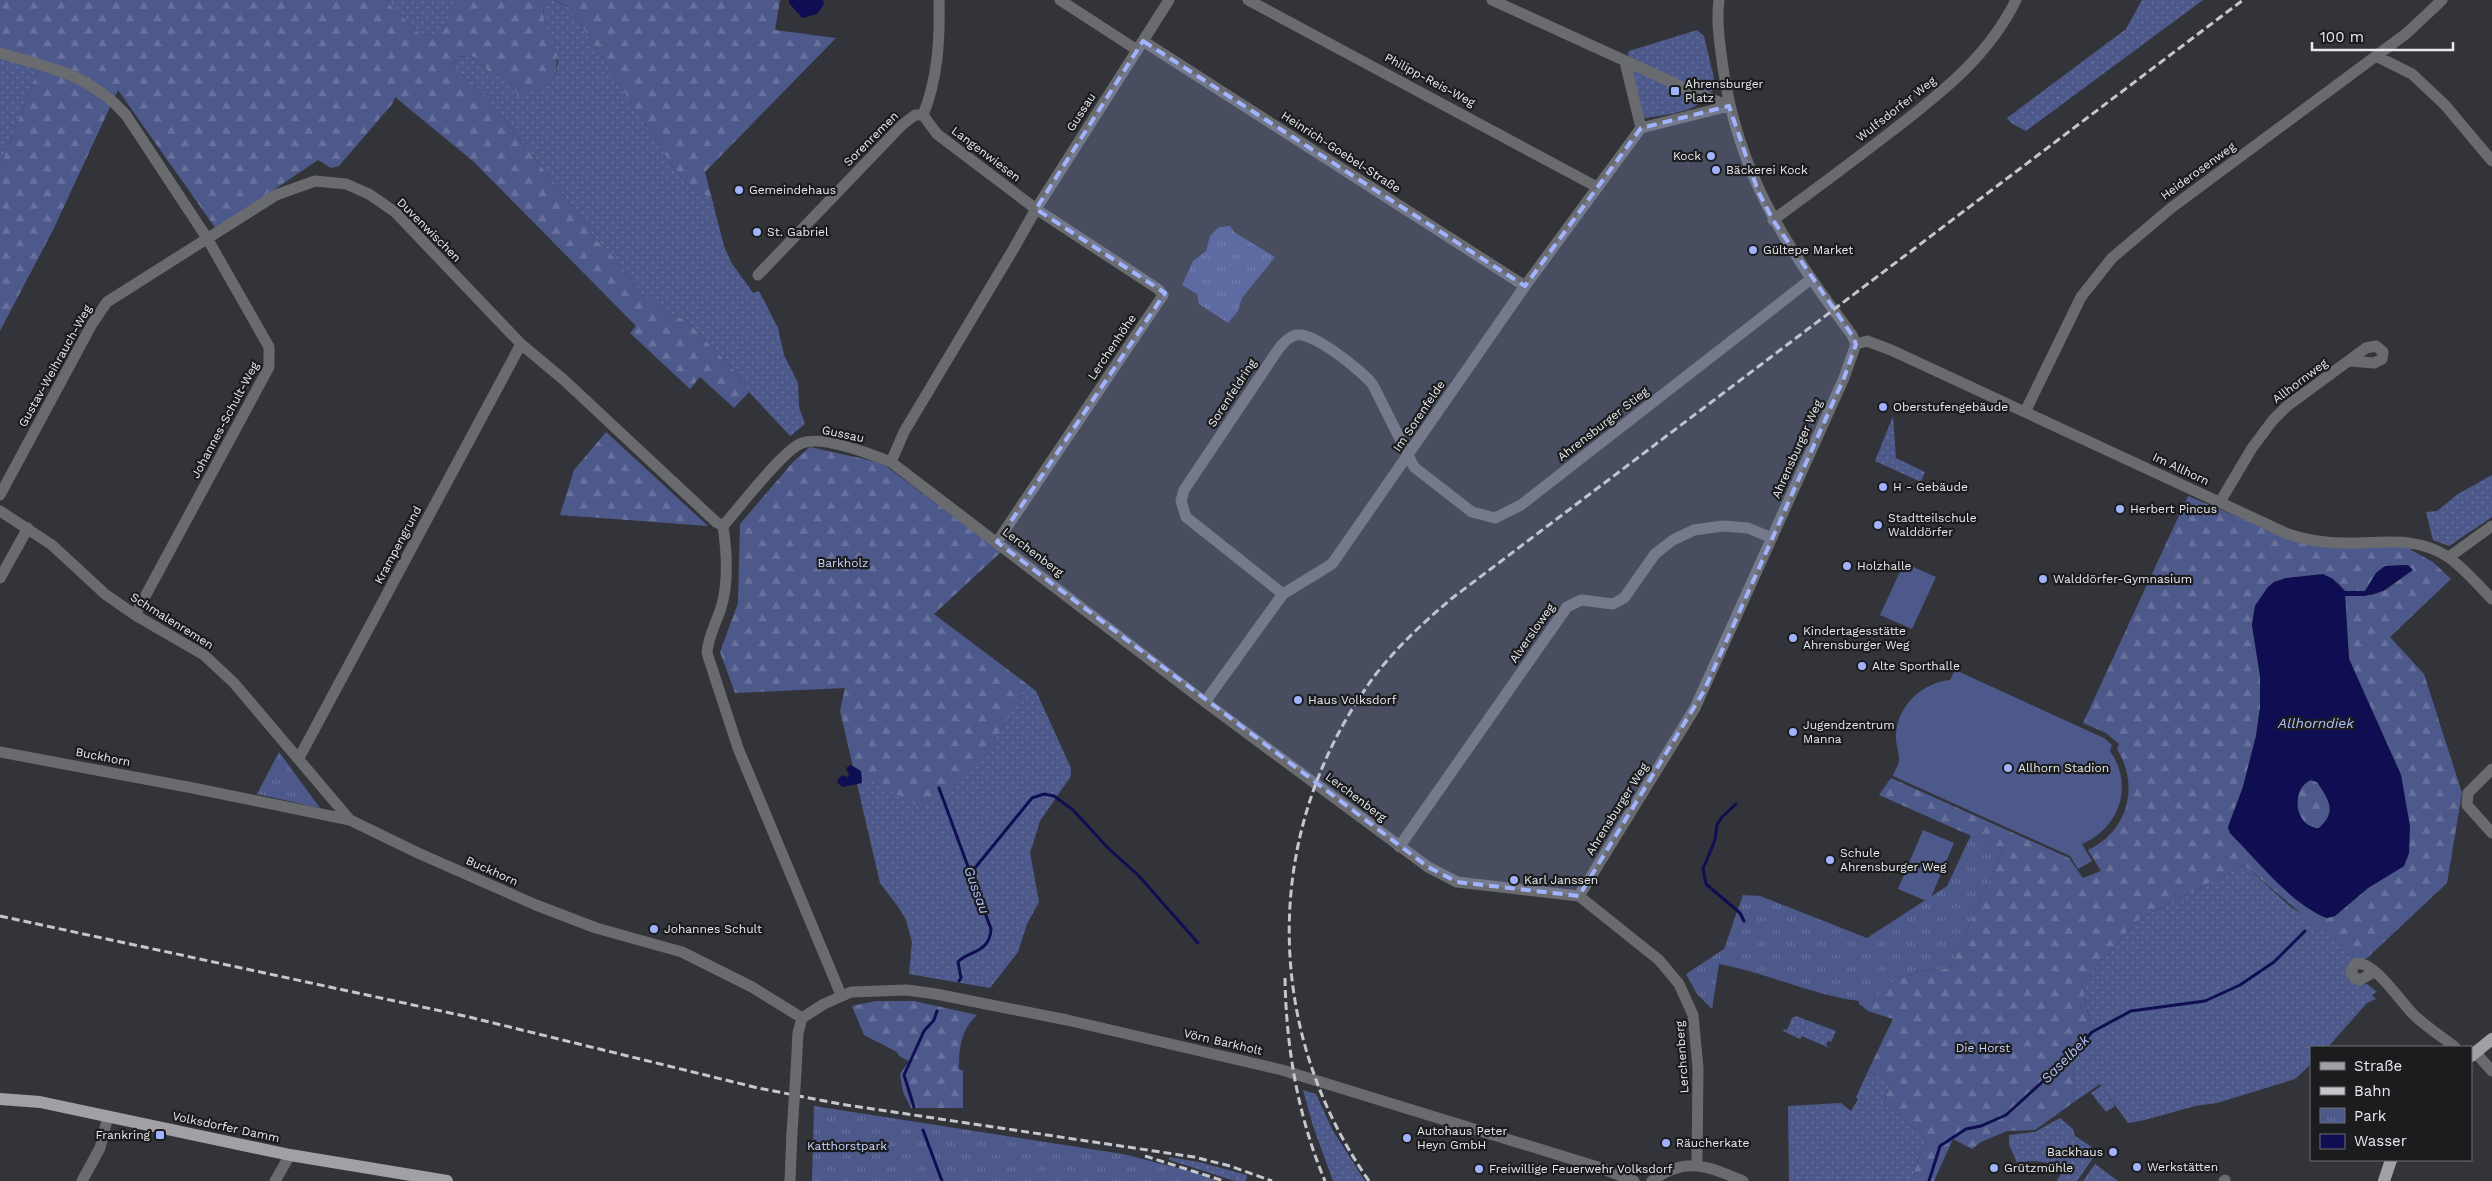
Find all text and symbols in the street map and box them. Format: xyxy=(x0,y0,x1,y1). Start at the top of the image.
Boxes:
scale bar xyxy=(2312,20,2453,52)
text: 100 m xyxy=(2320,28,2364,46)
street label: Philipp-Reis-Weg xyxy=(1382,50,1478,110)
street label: Wulfsdorfer Weg xyxy=(1853,73,1939,144)
place label: Ahrensburger Platz xyxy=(1685,77,1764,105)
marker: Ahrensburger Platz xyxy=(1669,85,1681,97)
street label: Gussau xyxy=(1063,90,1099,134)
street label: Heinrich-Goebel-Straße xyxy=(1279,108,1403,196)
street label: Sorenremen xyxy=(841,109,901,169)
street label: Langenwiesen xyxy=(949,123,1023,185)
street label: Heiderosenweg xyxy=(2158,139,2239,203)
place label: Kock xyxy=(1673,149,1701,163)
marker: Kock xyxy=(1705,150,1717,162)
place label: Bäckerei Kock xyxy=(1726,163,1808,177)
marker: Bäckerei Kock xyxy=(1710,164,1722,176)
place label: Gemeindehaus xyxy=(749,183,836,197)
marker: Gemeindehaus xyxy=(733,184,745,196)
street label: Duvenwischen xyxy=(394,195,464,265)
place label: St. Gabriel xyxy=(767,225,829,239)
marker: St. Gabriel xyxy=(751,226,763,238)
place label: Gültepe Market xyxy=(1763,243,1853,257)
marker: Gültepe Market xyxy=(1747,244,1759,256)
street label: Gustav-Weihrauch-Weg xyxy=(16,302,95,430)
street label: Lerchenhöhe xyxy=(1085,311,1139,382)
street label: Allhornweg xyxy=(2270,355,2331,406)
street label: Sorenfeldring xyxy=(1205,356,1260,430)
street label: Johannes-Schult-Weg xyxy=(188,359,262,481)
street label: Im Sorenfelde xyxy=(1390,378,1448,454)
street label: Ahrensburger Stieg xyxy=(1555,384,1652,464)
street label: Ahrensburger Weg xyxy=(1769,397,1825,500)
place label: Oberstufengebäude xyxy=(1893,400,2008,414)
marker: Oberstufengebäude xyxy=(1877,401,1889,413)
street label: Gussau xyxy=(821,423,865,445)
street label: Im Allhorn xyxy=(2151,450,2211,488)
place label: H - Gebäude xyxy=(1893,480,1968,494)
marker: H - Gebäude xyxy=(1877,481,1889,493)
place label: Herbert Pincus xyxy=(2130,502,2217,516)
marker: Herbert Pincus xyxy=(2114,503,2126,515)
street label: Krampengrund xyxy=(372,504,424,586)
place label: Stadtteilschule Walddörfer xyxy=(1888,511,1977,539)
marker: Stadtteilschule Walddörfer xyxy=(1872,519,1884,531)
street label: Lerchenberg xyxy=(1000,525,1067,580)
park label: Barkholz xyxy=(817,556,869,570)
place label: Holzhalle xyxy=(1857,559,1912,573)
marker: Holzhalle xyxy=(1841,560,1853,572)
place label: Walddörfer-Gymnasium xyxy=(2053,572,2192,586)
marker: Walddörfer-Gymnasium xyxy=(2037,573,2049,585)
street label: Schmalenremen xyxy=(128,590,216,652)
street label: Alversloweg xyxy=(1506,600,1558,665)
place label: Kindertagesstätte Ahrensburger Weg xyxy=(1803,624,1910,652)
marker: Kindertagesstätte Ahrensburger Weg xyxy=(1787,632,1799,644)
place label: Alte Sporthalle xyxy=(1872,659,1960,673)
marker: Alte Sporthalle xyxy=(1856,660,1868,672)
place label: Haus Volksdorf xyxy=(1308,693,1397,707)
marker: Haus Volksdorf xyxy=(1292,694,1304,706)
water label: Allhorndiek xyxy=(2277,715,2354,731)
place label: Jugendzentrum Manna xyxy=(1803,718,1895,746)
marker: Jugendzentrum Manna xyxy=(1787,726,1799,738)
street label: Buckhorn xyxy=(74,745,132,769)
street label: Ahrensburger Weg xyxy=(1583,760,1651,858)
place label: Allhorn Stadion xyxy=(2018,761,2109,775)
marker: Allhorn Stadion xyxy=(2002,762,2014,774)
street label: Lerchenberg xyxy=(1323,770,1390,825)
place label: Schule Ahrensburger Weg xyxy=(1840,846,1947,874)
street label: Buckhorn xyxy=(464,853,520,889)
marker: Schule Ahrensburger Weg xyxy=(1824,854,1836,866)
water label: Gussau xyxy=(961,864,993,916)
place label: Karl Janssen xyxy=(1524,873,1598,887)
marker: Karl Janssen xyxy=(1508,874,1520,886)
place label: Johannes Schult xyxy=(664,922,762,936)
marker: Johannes Schult xyxy=(648,923,660,935)
street label: Lerchenberg xyxy=(1672,1020,1692,1094)
street label: Vörn Barkholt xyxy=(1182,1026,1264,1058)
water label: Saselbek xyxy=(2038,1031,2093,1086)
park label: Die Horst xyxy=(1956,1041,2010,1055)
legend xyxy=(2310,1046,2472,1161)
text: Straße xyxy=(2354,1057,2402,1075)
text: Bahn xyxy=(2354,1082,2391,1100)
text: Park xyxy=(2354,1107,2387,1125)
street label: Volksdorfer Damm xyxy=(171,1109,281,1145)
place label: Autohaus Peter Heyn GmbH xyxy=(1417,1124,1507,1152)
place label: Frankring xyxy=(96,1128,151,1142)
marker: Frankring xyxy=(154,1129,166,1141)
marker: Autohaus Peter Heyn GmbH xyxy=(1401,1132,1413,1144)
text: Wasser xyxy=(2354,1132,2407,1150)
place label: Räucherkate xyxy=(1676,1136,1749,1150)
marker: Räucherkate xyxy=(1660,1137,1672,1149)
park label: Katthorstpark xyxy=(807,1139,887,1153)
place label: Backhaus xyxy=(2047,1145,2103,1159)
marker: Backhaus xyxy=(2107,1146,2119,1158)
place label: Werkstätten xyxy=(2147,1160,2218,1174)
place label: Grützmühle xyxy=(2004,1161,2073,1175)
marker: Werkstätten xyxy=(2131,1161,2143,1173)
place label: Freiwillige Feuerwehr Volksdorf xyxy=(1489,1162,1673,1176)
marker: Grützmühle xyxy=(1988,1162,2000,1174)
marker: Freiwillige Feuerwehr Volksdorf xyxy=(1473,1163,1485,1175)

